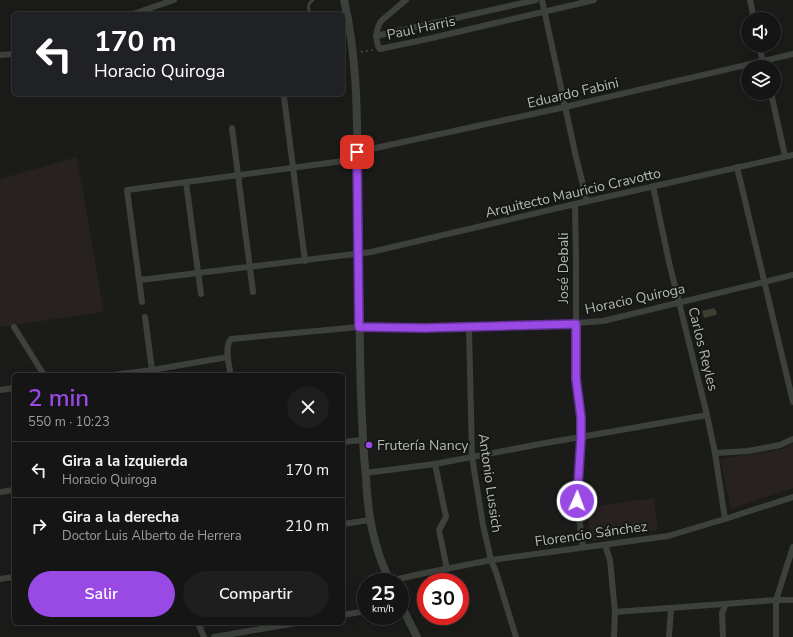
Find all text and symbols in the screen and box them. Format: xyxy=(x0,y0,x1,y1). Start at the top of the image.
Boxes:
street label: Paul Harris xyxy=(385,11,457,45)
map controls xyxy=(741,12,781,100)
button: sound xyxy=(741,12,781,52)
text: 170 m xyxy=(94,23,177,61)
icon: left xyxy=(28,28,80,80)
text: Horacio Quiroga xyxy=(94,59,225,83)
button: layers xyxy=(741,60,781,100)
street label: Eduardo Fabini xyxy=(525,73,621,113)
pin xyxy=(340,135,374,169)
icon: arrive xyxy=(346,141,368,163)
street label: Arquitecto Mauricio Cravotto xyxy=(483,163,663,222)
street label: José Debali xyxy=(554,233,573,304)
street label: Horacio Quiroga xyxy=(583,279,687,319)
street label: Carlos Reyles xyxy=(683,305,723,393)
text: 2 min xyxy=(28,382,89,414)
button: close xyxy=(287,386,329,428)
text: 550 m · 10:23 xyxy=(28,413,110,431)
street label: Antonio Lussich xyxy=(474,432,506,534)
place label: Frutería Nancy xyxy=(377,436,469,455)
marker: Frutería Nancy xyxy=(364,440,374,450)
text: Gira a la izquierda xyxy=(62,451,188,471)
icon: left xyxy=(28,459,50,481)
text: 170 m xyxy=(285,460,329,480)
text: Horacio Quiroga xyxy=(62,471,157,489)
position arrow xyxy=(556,480,598,522)
text: Gira a la derecha xyxy=(62,507,179,527)
icon: right xyxy=(28,515,50,537)
text: 210 m xyxy=(285,516,329,536)
street label: Florencio Sánchez xyxy=(534,517,649,551)
text: Doctor Luis Alberto de Herrera xyxy=(62,527,242,545)
button: Salir xyxy=(28,571,175,617)
button: Compartir xyxy=(183,571,329,617)
speed limit sign: 30 xyxy=(417,573,469,625)
text: 25 xyxy=(371,580,395,607)
text: km/h xyxy=(372,602,394,616)

